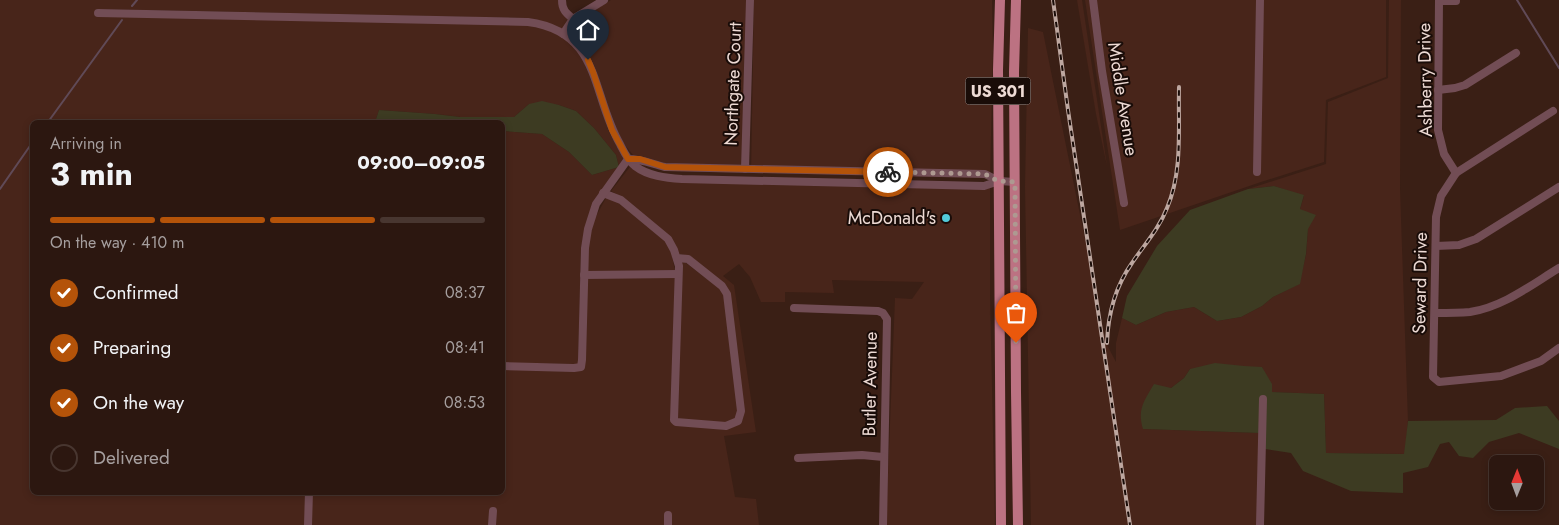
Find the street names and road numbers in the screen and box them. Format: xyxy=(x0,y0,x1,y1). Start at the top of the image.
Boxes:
street label: Northgate Court xyxy=(718,21,748,146)
street label: Ashberry Drive xyxy=(1411,23,1439,137)
street label: Middle Avenue xyxy=(1101,40,1145,158)
road number: US 301 xyxy=(966,78,1030,104)
street label: Seward Drive xyxy=(1406,232,1434,334)
street label: Butler Avenue xyxy=(856,331,884,437)

